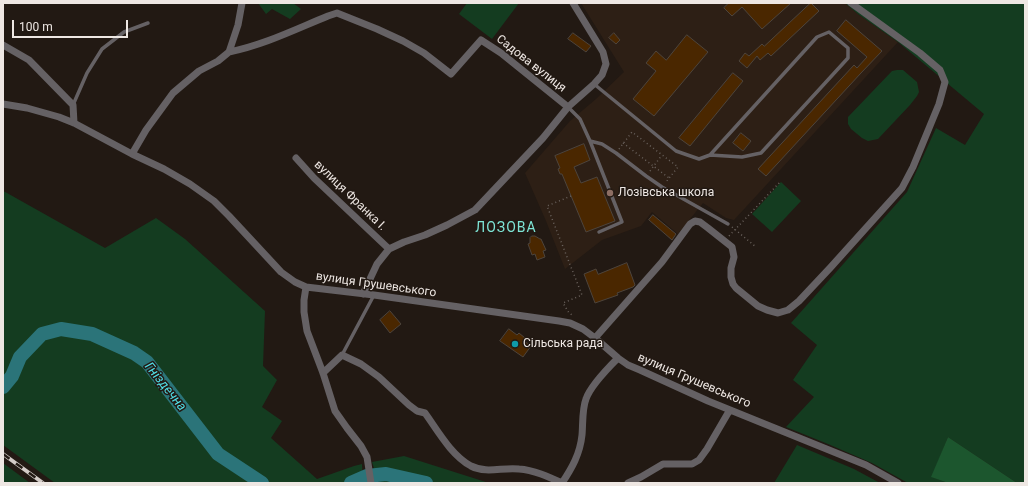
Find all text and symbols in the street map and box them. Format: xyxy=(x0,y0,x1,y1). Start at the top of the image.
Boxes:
scale bar xyxy=(14,12,130,38)
text: 100 m xyxy=(19,20,53,34)
street label: Садова вулиця xyxy=(493,32,569,96)
street label: вулиця Франка І. xyxy=(311,158,389,234)
place label: Лозівська школа xyxy=(618,186,714,200)
marker: Лозівська школа xyxy=(605,188,615,198)
district label: ЛОЗОВА xyxy=(475,220,537,236)
street label: вулиця Грушевського xyxy=(315,269,437,301)
place label: Сільська рада xyxy=(523,337,603,351)
marker: Сільська рада xyxy=(510,339,520,349)
street label: вулиця Грушевського xyxy=(635,351,753,411)
water label: Гніздечна xyxy=(141,360,189,414)

